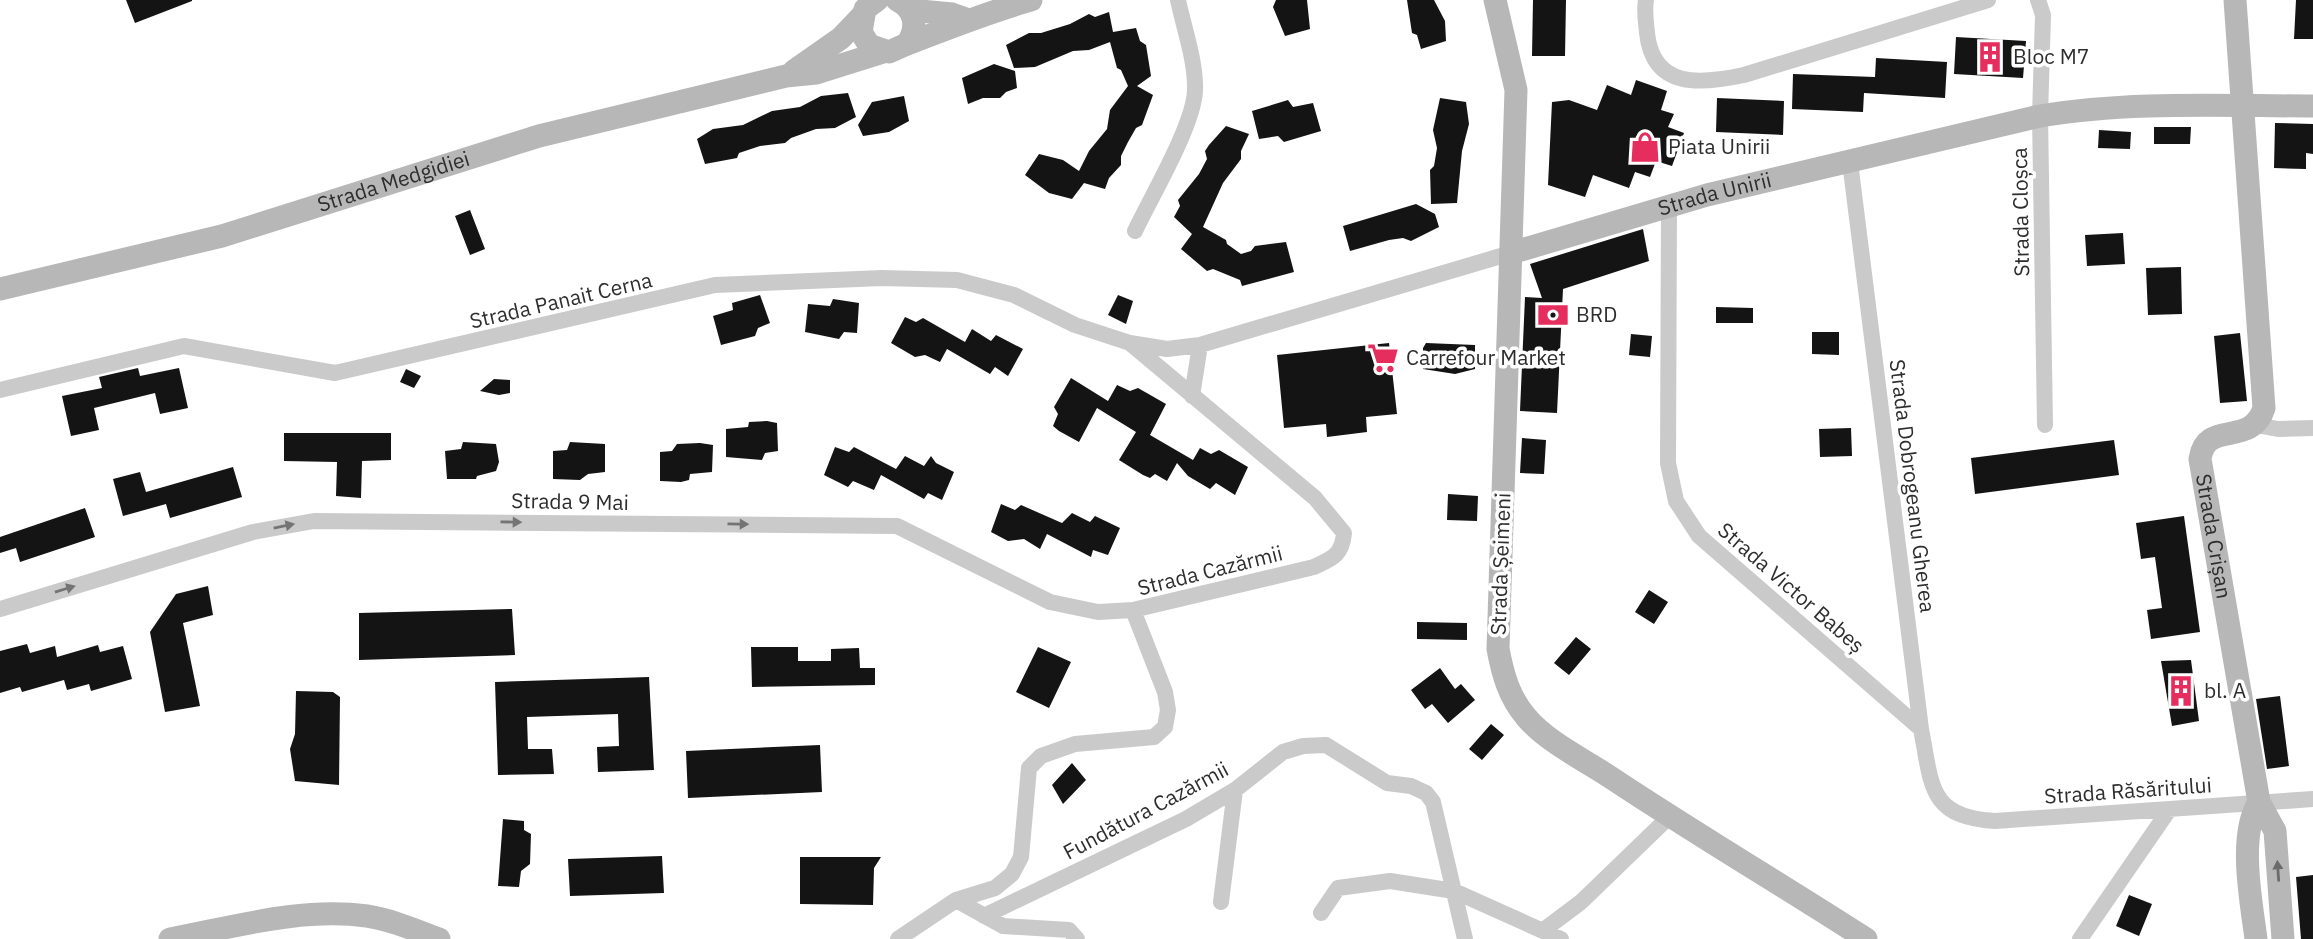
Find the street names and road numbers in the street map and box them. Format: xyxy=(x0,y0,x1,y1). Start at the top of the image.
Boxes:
street label: Strada Medgidiei xyxy=(314,144,473,218)
street label: Strada Cloșca xyxy=(2005,147,2035,277)
street label: Strada Unirii xyxy=(1654,165,1774,222)
street label: Strada Panait Cerna xyxy=(467,265,655,335)
street label: Strada Dobrogeanu Gherea xyxy=(1884,358,1942,614)
street label: Strada Crișan xyxy=(2190,472,2239,601)
street label: Strada 9 Mai xyxy=(511,486,629,516)
street label: Strada Șeimeni xyxy=(1484,492,1516,636)
street label: Strada Victor Babeș xyxy=(1712,516,1871,659)
street label: Strada Cazărmii xyxy=(1134,538,1285,602)
street label: Fundătura Cazărmii xyxy=(1058,755,1233,866)
street label: Strada Răsăritului xyxy=(2043,770,2213,810)

